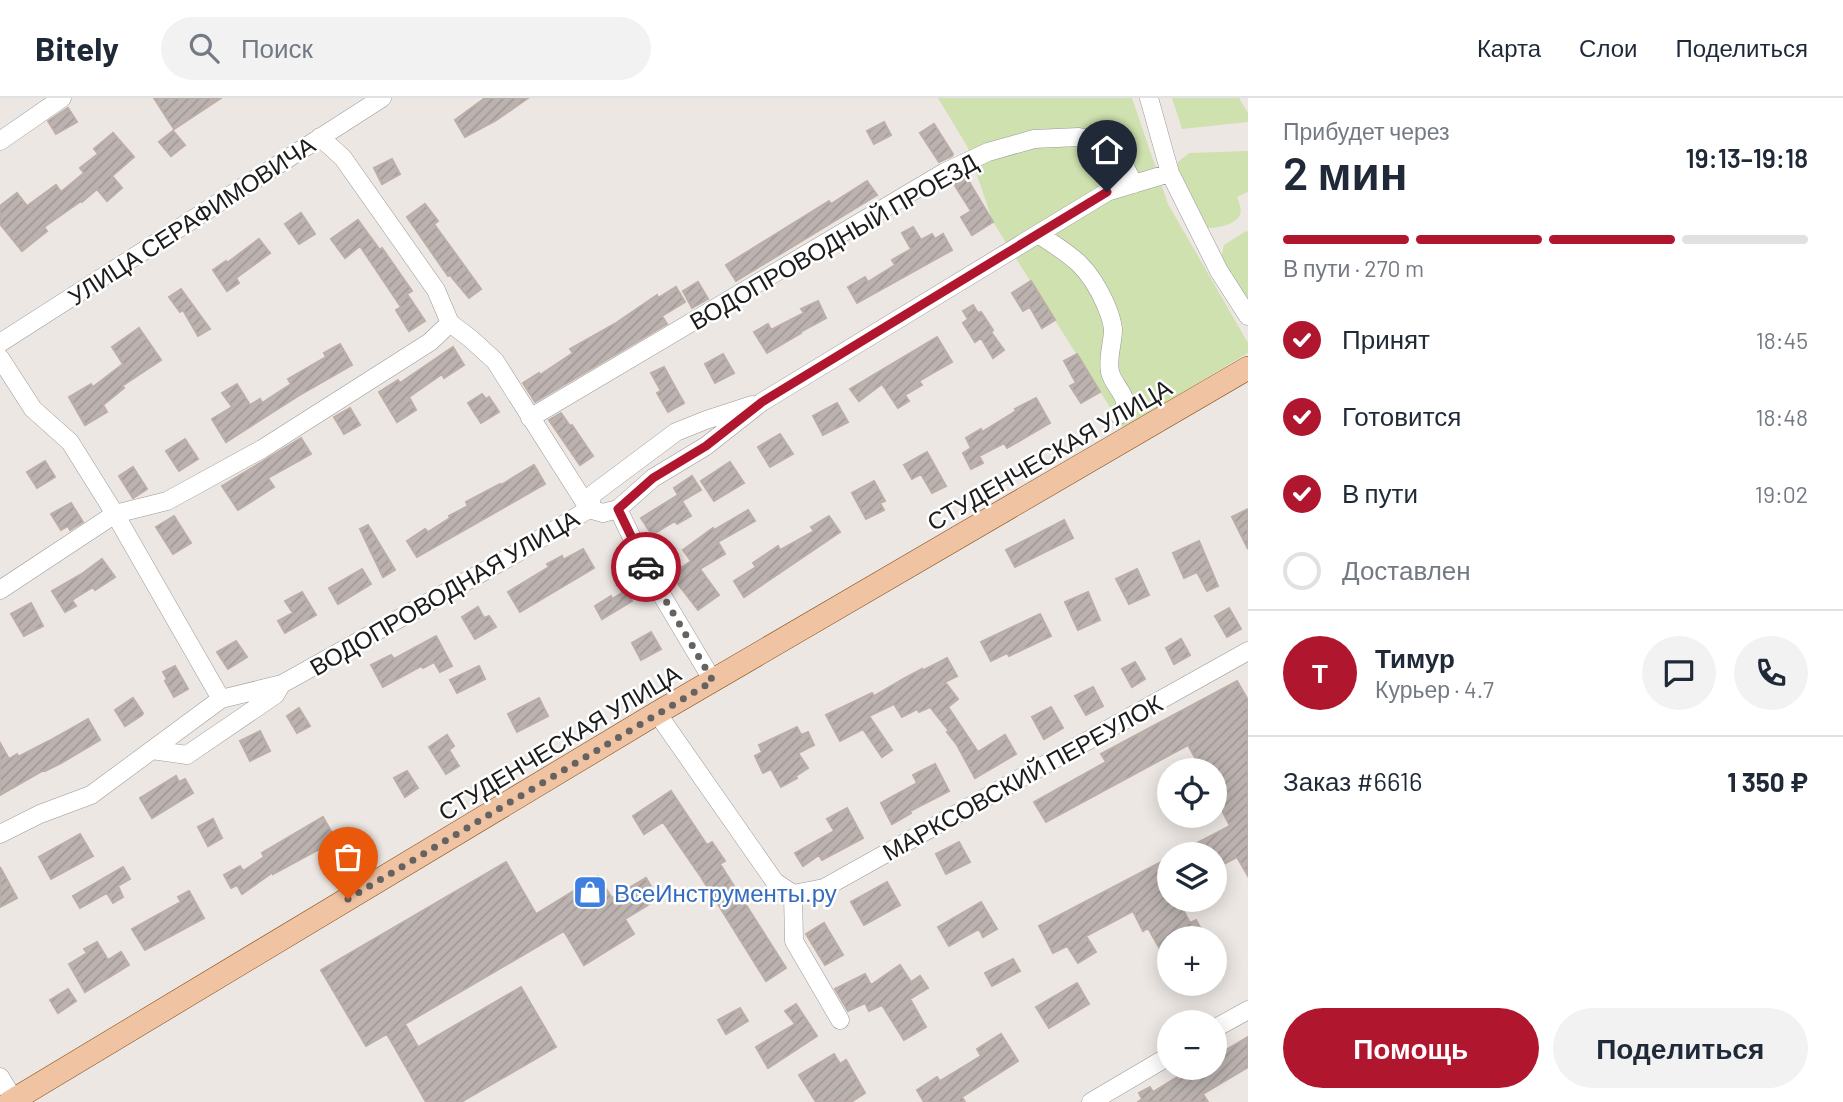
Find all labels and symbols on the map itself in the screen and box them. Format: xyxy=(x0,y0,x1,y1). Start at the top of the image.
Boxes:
pin xyxy=(1077,120,1137,192)
street label: УЛИЦА СЕРАФИМОВИЧА xyxy=(62,129,320,311)
street label: ВОДОПРОВОДНЫЙ ПРОЕЗД xyxy=(684,147,982,335)
street label: СТУДЕНЧЕСКАЯ УЛИЦА xyxy=(922,372,1176,536)
street label: ВОДОПРОВОДНАЯ УЛИЦА xyxy=(304,503,584,681)
courier xyxy=(611,532,681,602)
street label: СТУДЕНЧЕСКАЯ УЛИЦА xyxy=(433,658,685,826)
street label: МАРКСОВСКИЙ ПЕРЕУЛОК xyxy=(877,688,1167,866)
pin xyxy=(318,827,378,899)
shop icon: ВсеИнструменты.ру xyxy=(571,873,609,911)
place label: ВсеИнструменты.ру xyxy=(614,878,837,907)

